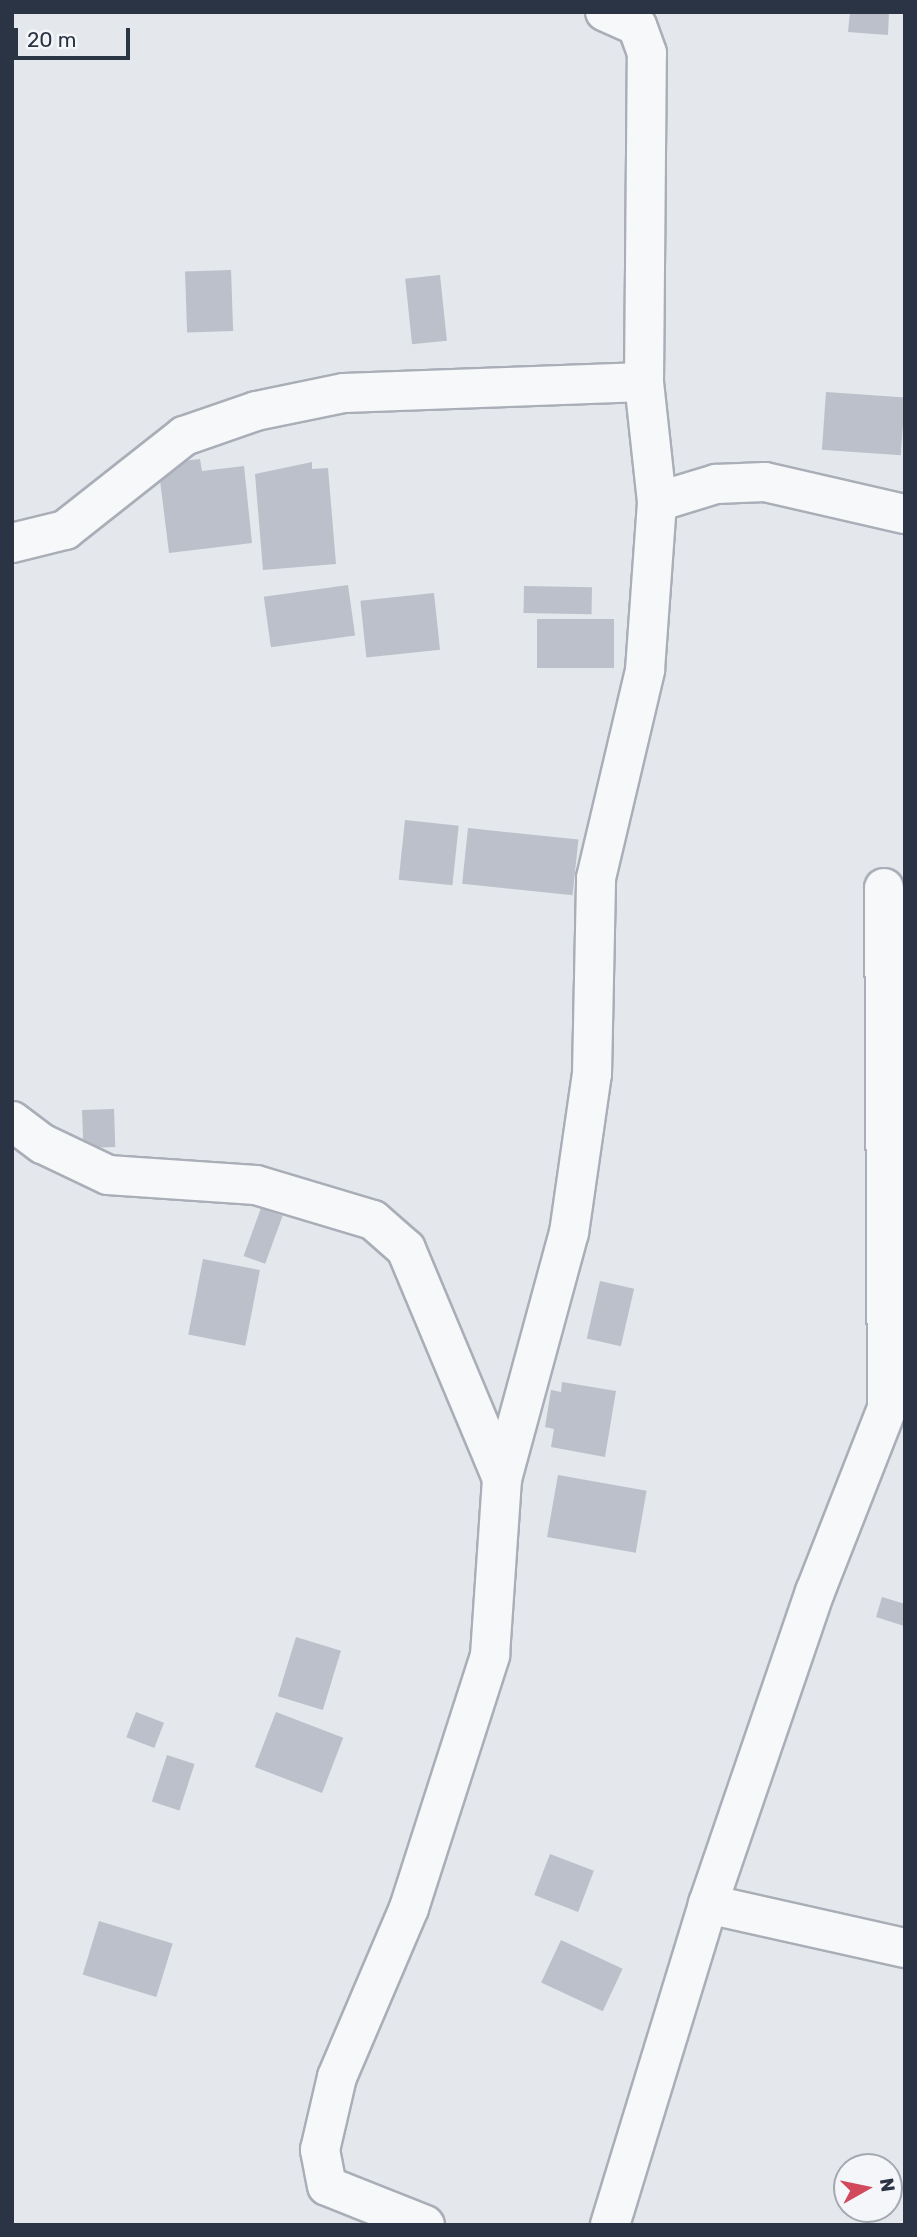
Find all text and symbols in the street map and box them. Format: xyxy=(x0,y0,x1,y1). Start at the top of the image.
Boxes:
scale bar xyxy=(18,14,133,58)
text: 20 m xyxy=(27,27,76,52)
north arrow xyxy=(833,2153,903,2223)
text: N xyxy=(875,2176,900,2193)

